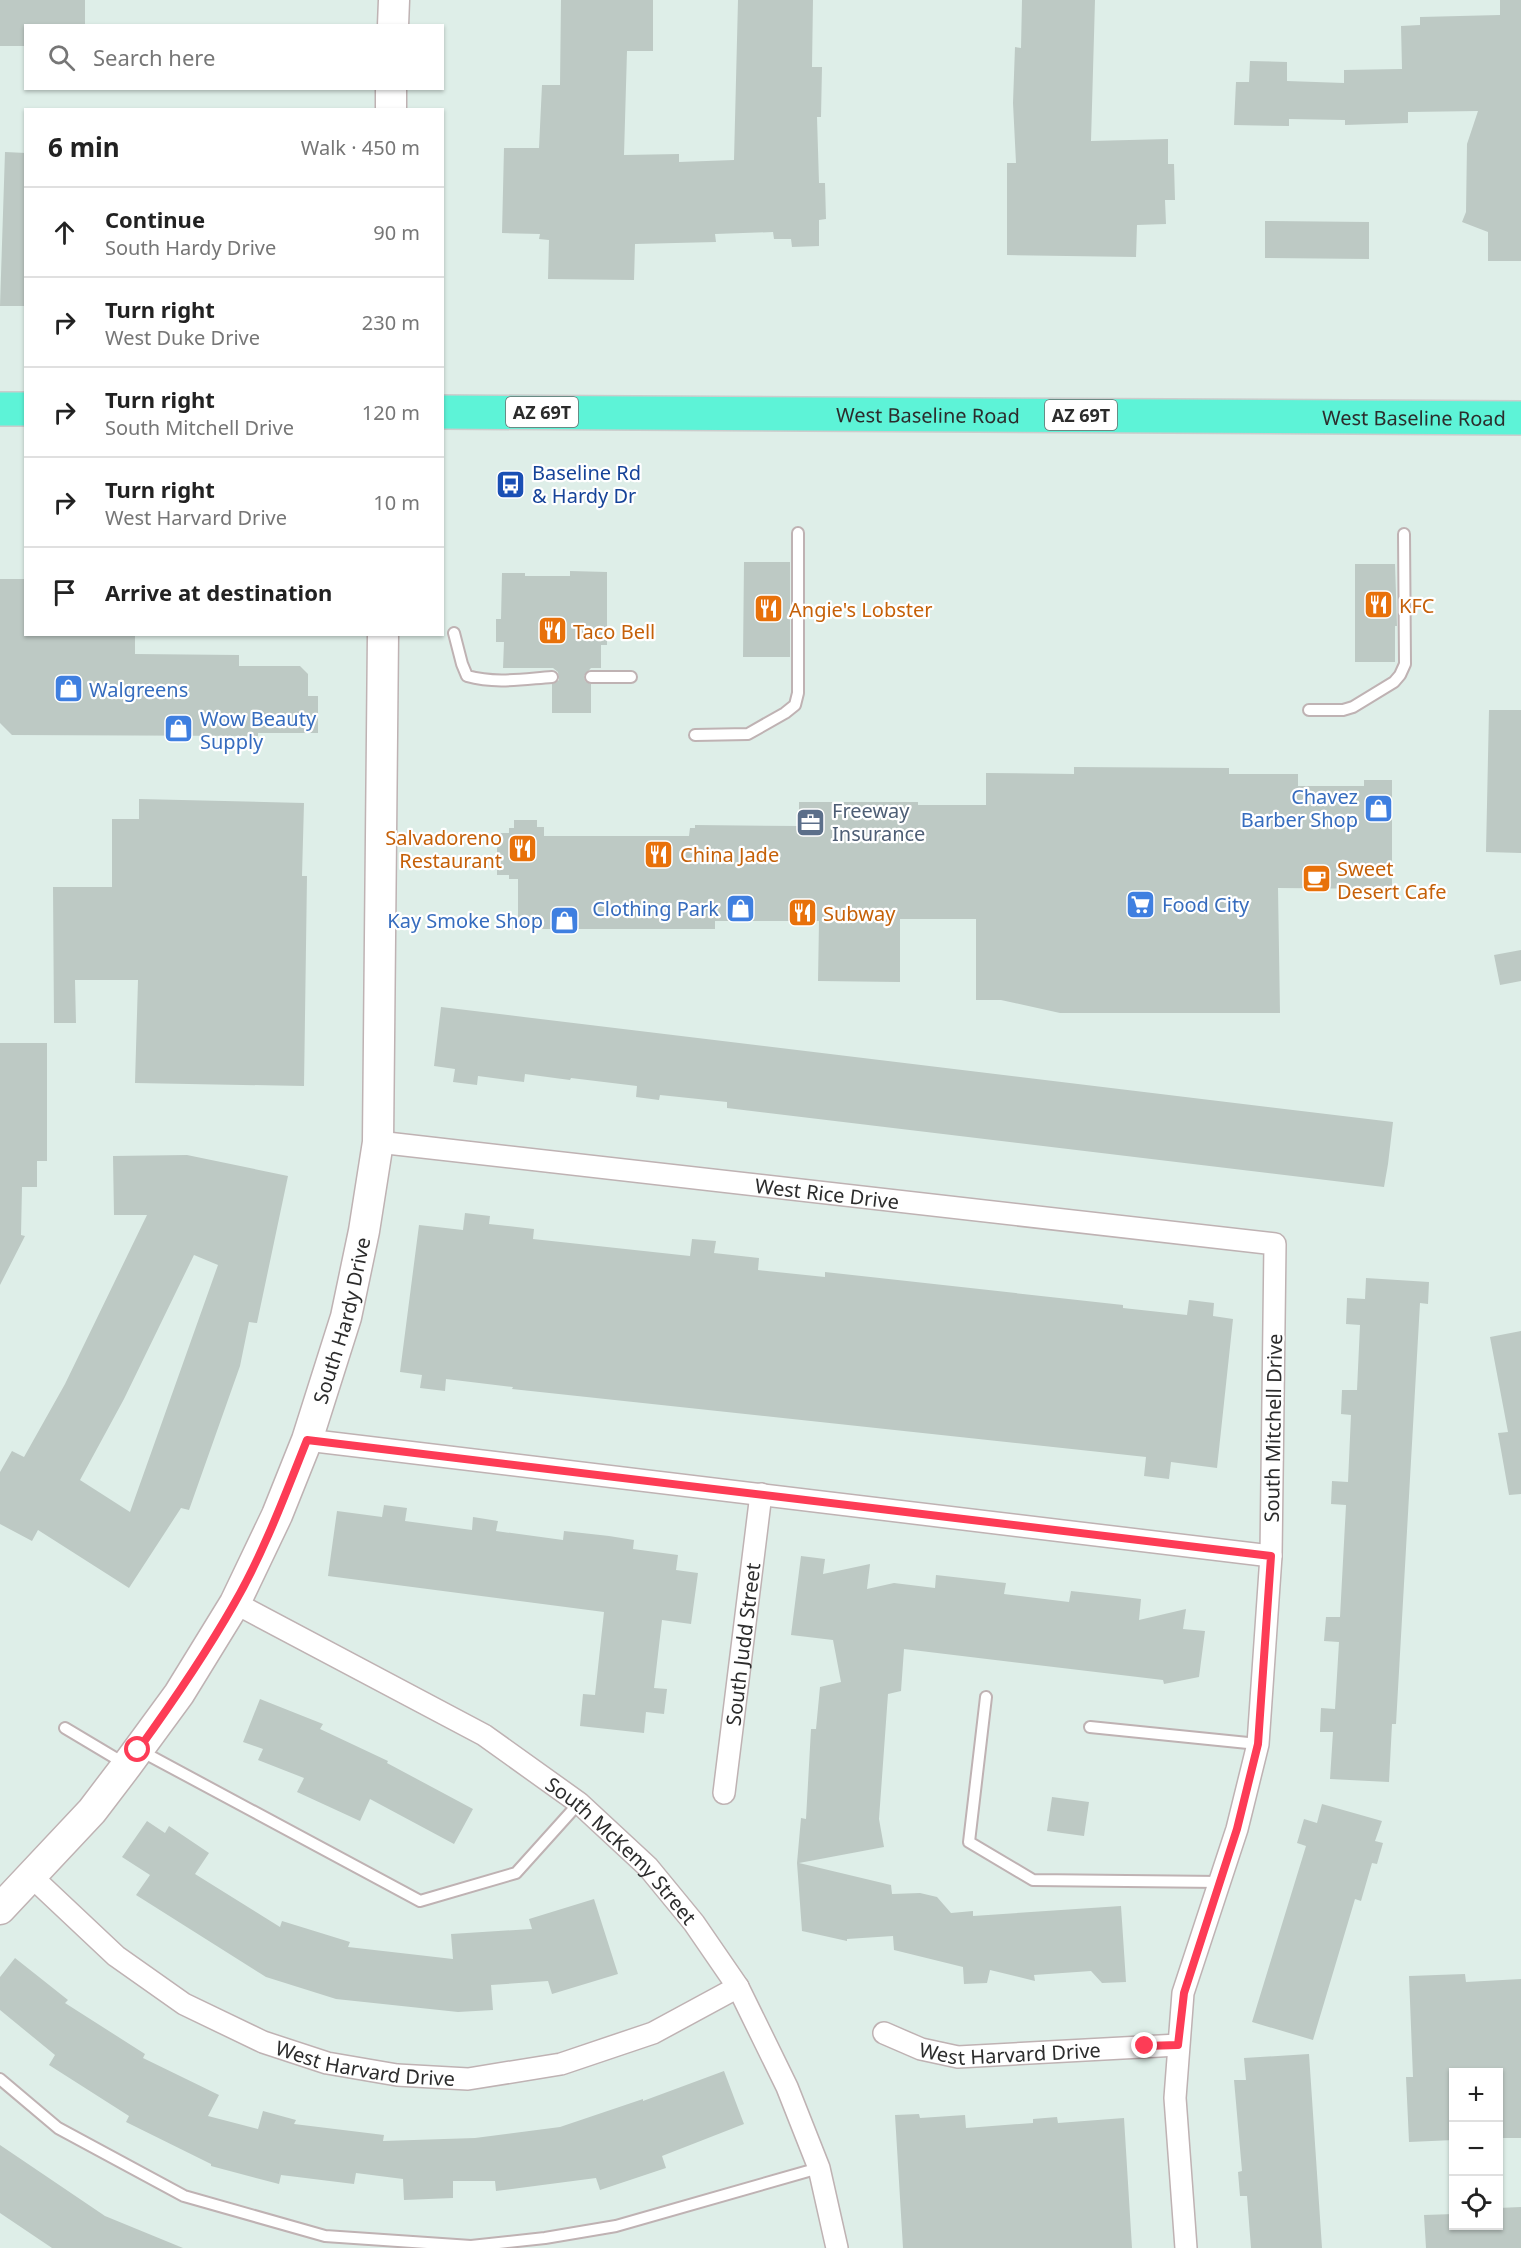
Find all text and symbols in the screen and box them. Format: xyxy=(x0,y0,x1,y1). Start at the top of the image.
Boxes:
search box xyxy=(24,24,444,90)
icon: search xyxy=(45,41,78,74)
text: Search here xyxy=(93,42,215,72)
text: 6 min xyxy=(48,129,120,165)
text: Walk · 450 m xyxy=(301,134,420,161)
text: Continue xyxy=(105,204,205,234)
icon: ahead xyxy=(48,216,81,249)
text: 90 m xyxy=(373,219,420,246)
text: South Hardy Drive xyxy=(105,234,276,261)
text: Turn right xyxy=(105,294,215,324)
icon: right xyxy=(48,306,81,339)
text: 230 m xyxy=(362,309,420,336)
text: West Duke Drive xyxy=(105,324,260,351)
text: Turn right xyxy=(105,384,215,414)
icon: right xyxy=(48,396,81,429)
road number: AZ 69T xyxy=(506,397,578,427)
text: 120 m xyxy=(362,399,420,426)
road number: AZ 69T xyxy=(1045,400,1117,430)
street label: West Baseline Road xyxy=(836,401,1020,429)
street label: West Baseline Road xyxy=(1322,403,1506,431)
text: South Mitchell Drive xyxy=(105,414,294,441)
place label: Baseline Rd & Hardy Dr xyxy=(532,459,641,509)
bus stop icon: Baseline Rd & Hardy Dr xyxy=(495,468,527,500)
text: Turn right xyxy=(105,474,215,504)
icon: right xyxy=(48,486,81,519)
text: 10 m xyxy=(373,489,420,516)
text: West Harvard Drive xyxy=(105,504,287,531)
icon: arrive xyxy=(48,576,81,609)
text: Arrive at destination xyxy=(105,577,332,607)
restaurant icon: KFC xyxy=(1362,589,1394,621)
place label: KFC xyxy=(1399,592,1435,619)
restaurant icon: Angie's Lobster xyxy=(752,593,784,625)
place label: Angie's Lobster xyxy=(789,596,933,623)
restaurant icon: Taco Bell xyxy=(536,615,568,647)
place label: Taco Bell xyxy=(573,618,655,645)
shop icon: Walgreens xyxy=(52,673,84,705)
place label: Walgreens xyxy=(89,676,188,703)
place label: Wow Beauty Supply xyxy=(200,705,317,755)
shop icon: Wow Beauty Supply xyxy=(163,713,195,745)
place label: Chavez Barber Shop xyxy=(1241,783,1358,833)
shop icon: Chavez Barber Shop xyxy=(1363,792,1395,824)
place label: Freeway Insurance xyxy=(832,797,925,847)
office icon: Freeway Insurance xyxy=(795,806,827,838)
place label: Salvadoreno Restaurant xyxy=(385,824,502,874)
restaurant icon: Salvadoreno Restaurant xyxy=(507,832,539,864)
restaurant icon: China Jade xyxy=(643,838,675,870)
place label: China Jade xyxy=(680,841,779,868)
place label: Sweet Desert Cafe xyxy=(1337,855,1446,905)
cafe icon: Sweet Desert Cafe xyxy=(1300,863,1332,895)
supermarket icon: Food City xyxy=(1125,888,1157,920)
place label: Food City xyxy=(1162,891,1250,918)
shop icon: Clothing Park xyxy=(724,892,756,924)
place label: Clothing Park xyxy=(592,895,719,922)
restaurant icon: Subway xyxy=(786,897,818,929)
place label: Subway xyxy=(823,900,896,927)
shop icon: Kay Smoke Shop xyxy=(548,904,580,936)
place label: Kay Smoke Shop xyxy=(387,907,543,934)
street label: West Rice Drive xyxy=(754,1171,901,1215)
street label: South Hardy Drive xyxy=(306,1235,376,1407)
street label: South Mitchell Drive xyxy=(1258,1333,1288,1523)
street label: South Judd Street xyxy=(719,1561,766,1727)
route start xyxy=(124,1736,150,1762)
street label: South McKemy Street xyxy=(541,1770,703,1930)
route end xyxy=(1131,2032,1157,2058)
street label: West Harvard Drive xyxy=(272,2034,456,2092)
street label: West Harvard Drive xyxy=(917,2036,1101,2070)
map controls xyxy=(1449,2068,1503,2230)
button: + xyxy=(1449,2068,1503,2122)
button: − xyxy=(1449,2122,1503,2176)
button: locate xyxy=(1449,2176,1503,2230)

